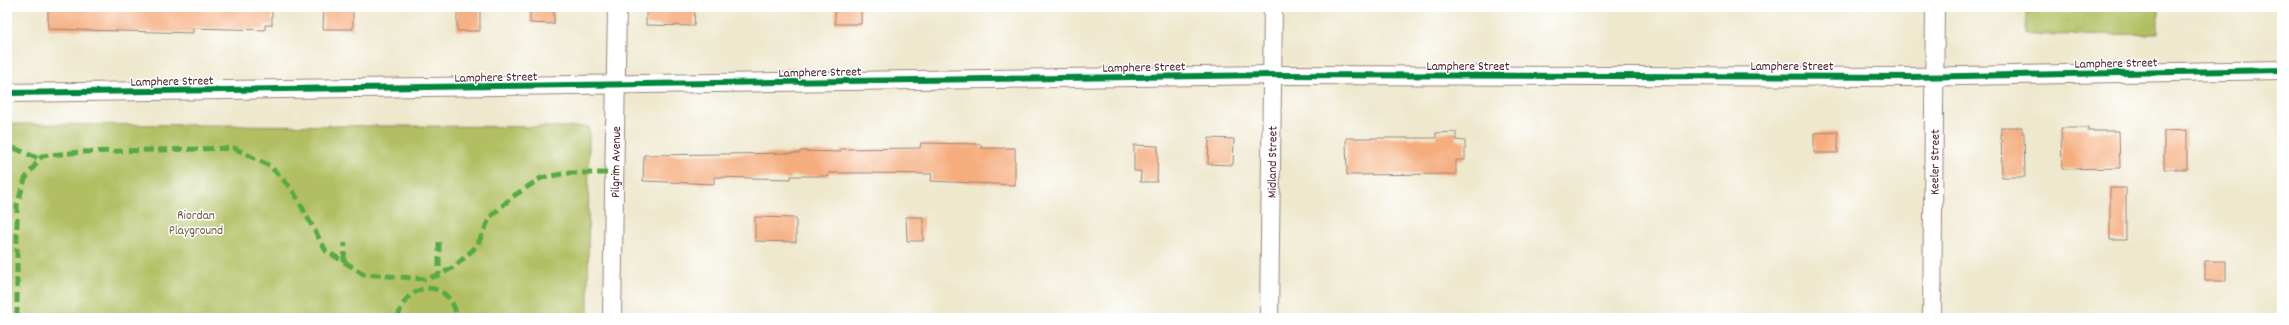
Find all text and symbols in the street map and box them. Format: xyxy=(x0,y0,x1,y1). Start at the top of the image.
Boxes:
street label: Lamphere Street xyxy=(2074,54,2158,75)
street label: Lamphere Street xyxy=(1102,58,1186,79)
street label: Lamphere Street xyxy=(1426,58,1510,77)
street label: Lamphere Street xyxy=(1750,58,1834,77)
street label: Lamphere Street xyxy=(778,63,862,84)
street label: Lamphere Street xyxy=(454,68,538,89)
street label: Lamphere Street xyxy=(130,72,214,93)
street label: Pilgrim Avenue xyxy=(607,126,627,198)
street label: Midland Street xyxy=(1264,126,1283,198)
street label: Keeler Street xyxy=(1926,129,1946,195)
park label: Riordan Playground xyxy=(169,207,223,241)

